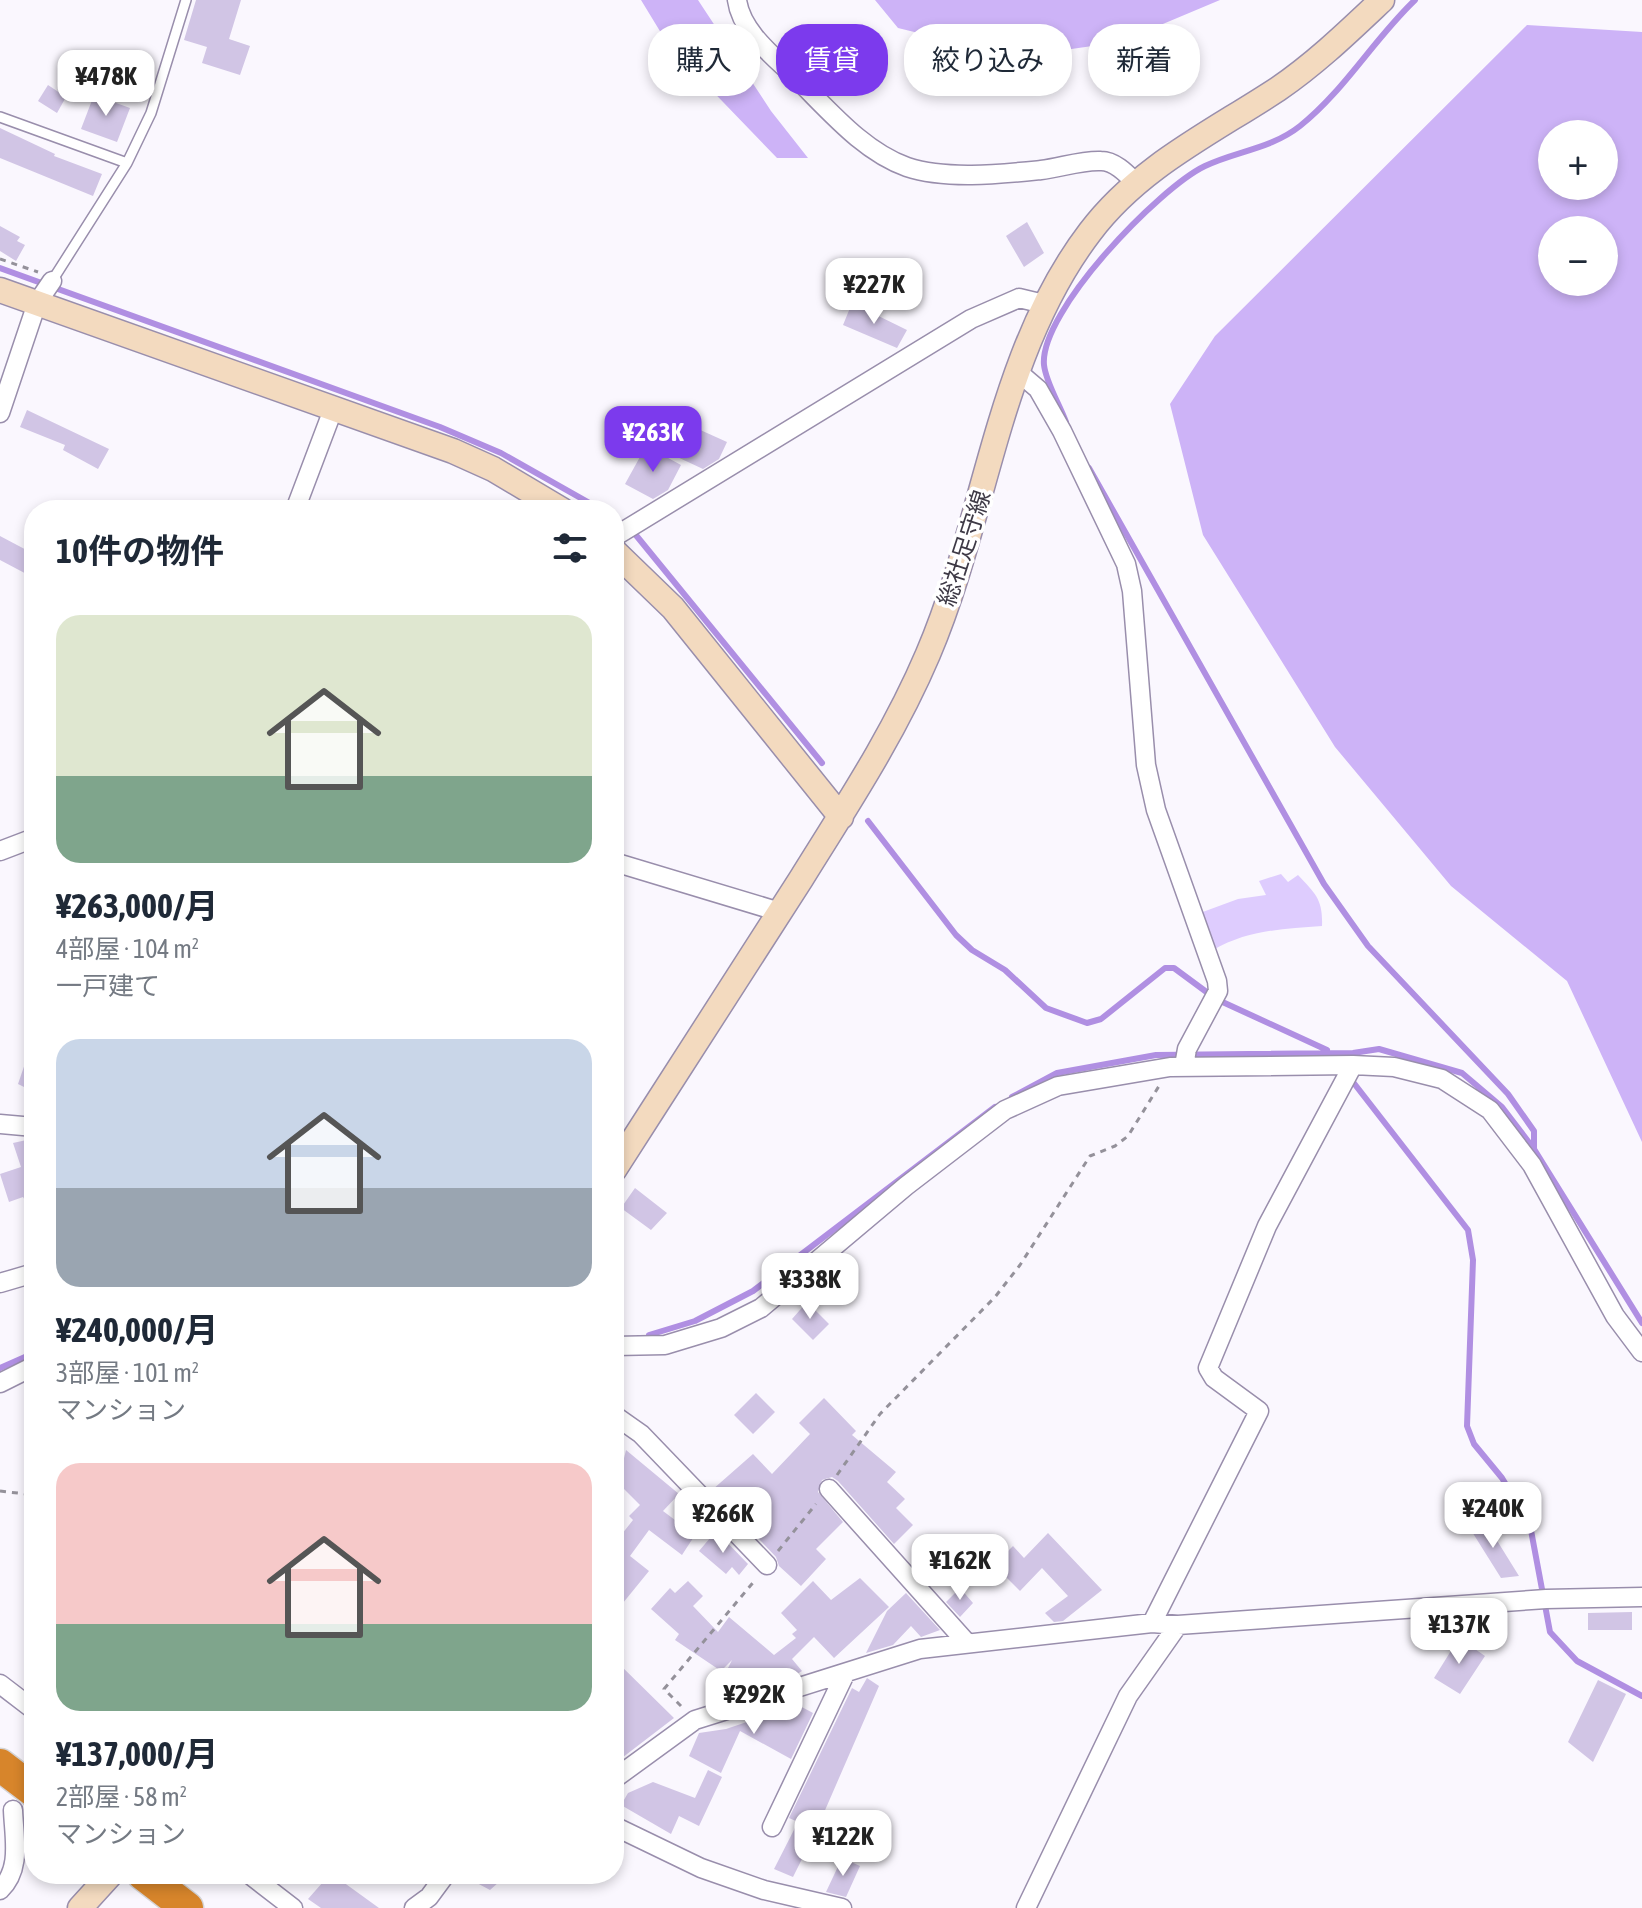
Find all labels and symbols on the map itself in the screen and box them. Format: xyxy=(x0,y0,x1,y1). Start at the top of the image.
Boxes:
pin: ¥478K xyxy=(50,50,162,118)
pin: ¥227K xyxy=(818,258,930,326)
pin: ¥263K xyxy=(597,406,709,474)
street label: 総社足守線 xyxy=(933,487,995,609)
pin: ¥338K xyxy=(754,1253,866,1321)
pin: ¥240K xyxy=(1437,1482,1549,1550)
pin: ¥266K xyxy=(667,1487,779,1555)
pin: ¥162K xyxy=(904,1534,1016,1602)
pin: ¥137K xyxy=(1403,1598,1515,1666)
pin: ¥292K xyxy=(698,1668,810,1736)
pin: ¥122K xyxy=(787,1810,899,1878)

